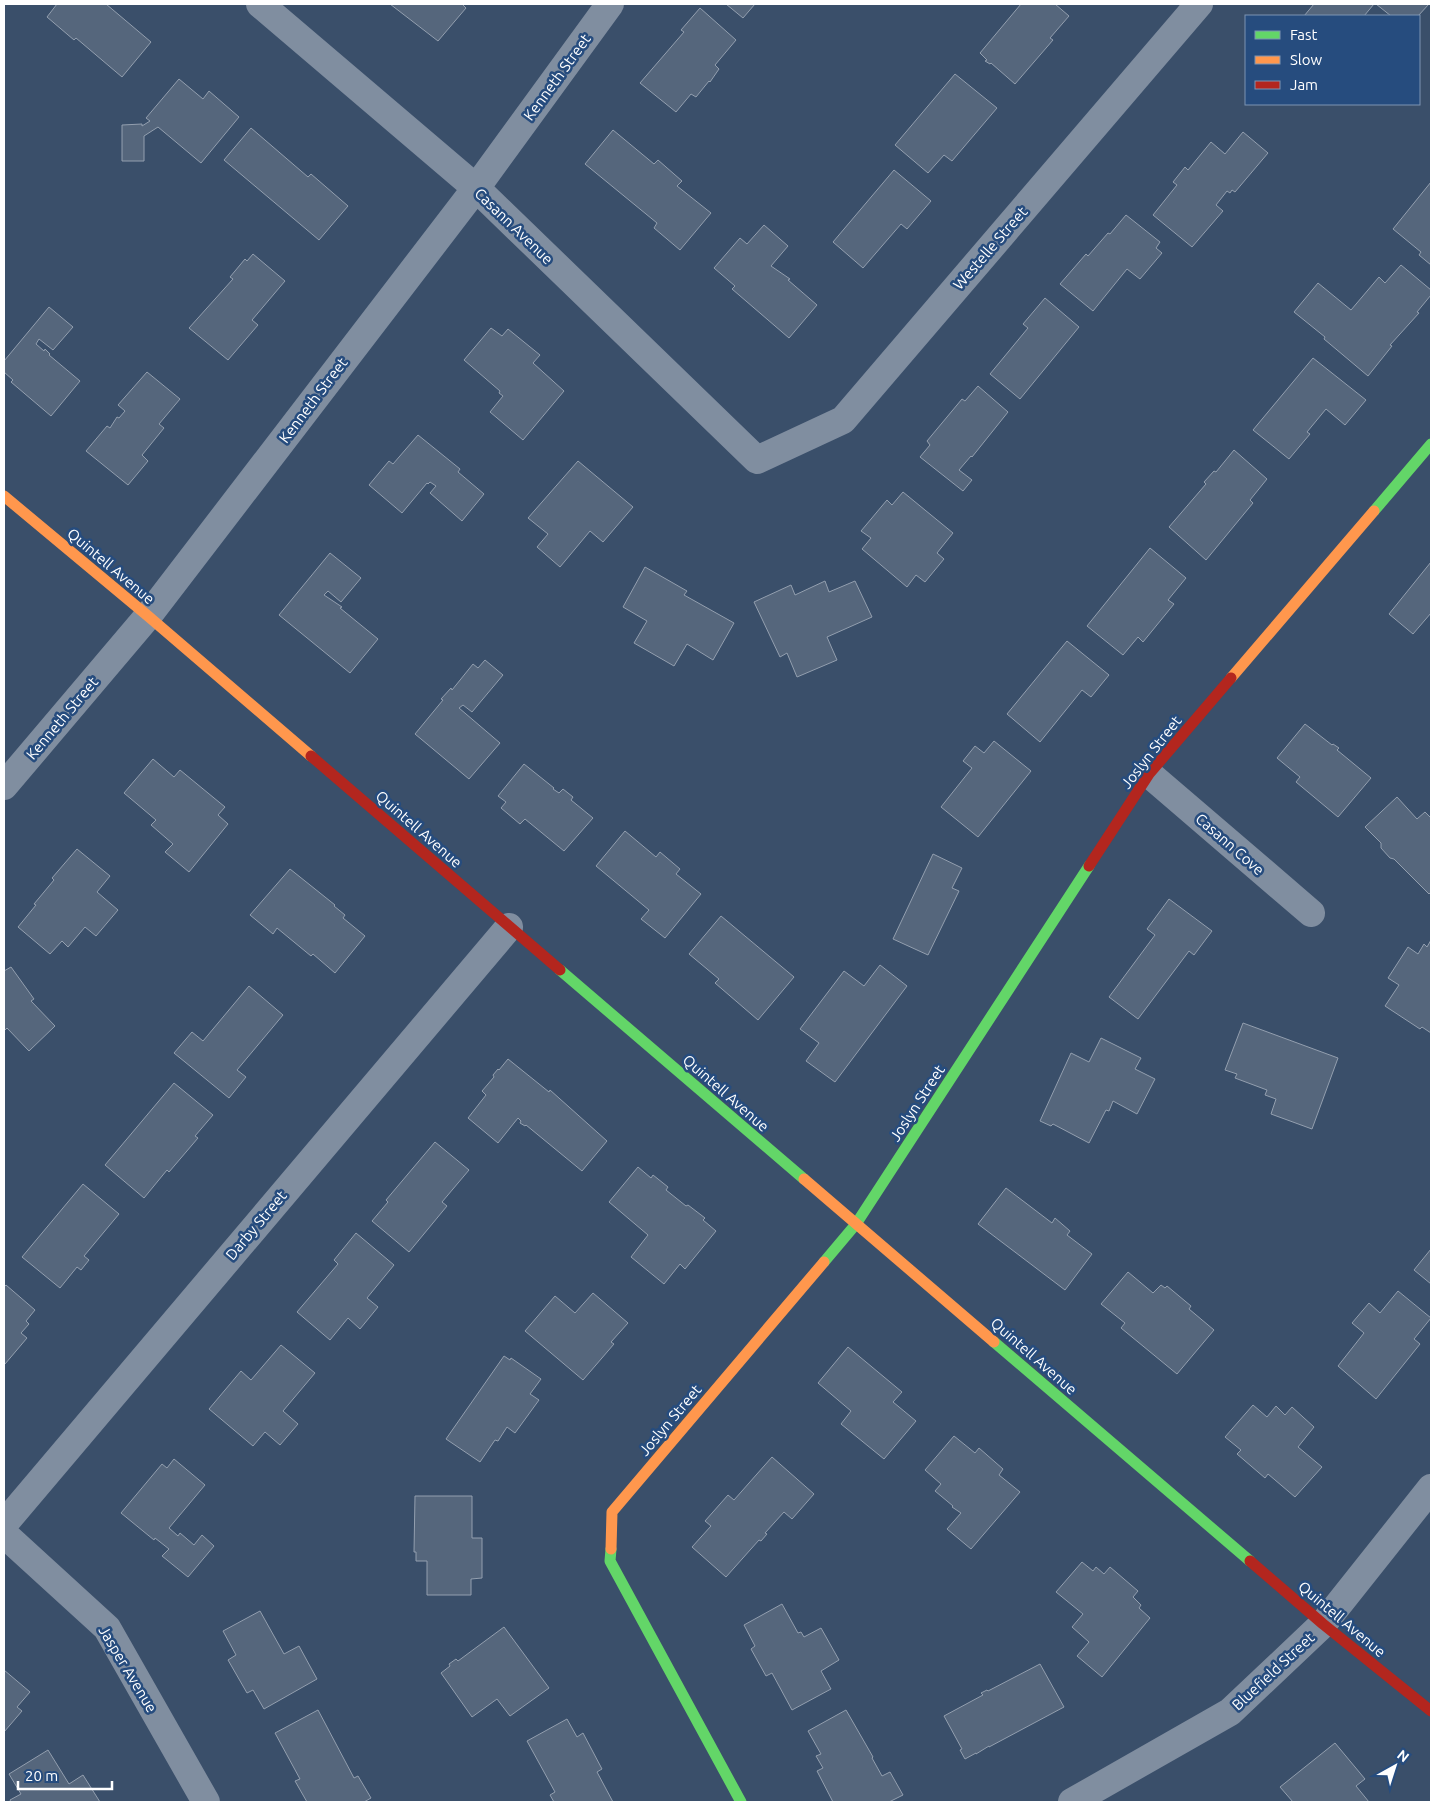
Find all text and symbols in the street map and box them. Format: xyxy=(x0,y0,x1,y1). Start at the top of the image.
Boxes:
legend xyxy=(1245,15,1420,105)
text: Fast xyxy=(1290,26,1318,43)
street label: Kenneth Street xyxy=(520,30,594,123)
text: Slow xyxy=(1290,51,1323,68)
text: Jam xyxy=(1290,76,1318,93)
street label: Casann Avenue xyxy=(471,184,557,268)
street label: Westelle Street xyxy=(949,203,1031,293)
street label: Kenneth Street xyxy=(275,354,351,446)
street label: Quintell Avenue xyxy=(64,525,158,607)
street label: Kenneth Street xyxy=(23,673,101,763)
street label: Joslyn Street xyxy=(1117,712,1185,792)
street label: Quintell Avenue xyxy=(373,787,465,871)
street label: Casann Cove xyxy=(1192,810,1268,878)
street label: Quintell Avenue xyxy=(680,1051,772,1135)
street label: Joslyn Street xyxy=(886,1062,948,1144)
street label: Darby Street xyxy=(222,1187,290,1263)
street label: Quintell Avenue xyxy=(988,1314,1080,1398)
street label: Joslyn Street xyxy=(635,1381,705,1459)
street label: Quintell Avenue xyxy=(1295,1578,1389,1660)
street label: Jasper Avenue xyxy=(95,1622,161,1716)
street label: Bluefield Street xyxy=(1228,1629,1318,1713)
north arrow xyxy=(1370,1741,1420,1791)
text: N xyxy=(1394,1746,1412,1765)
scale bar xyxy=(18,1758,111,1790)
text: 20 m xyxy=(25,1767,58,1784)

